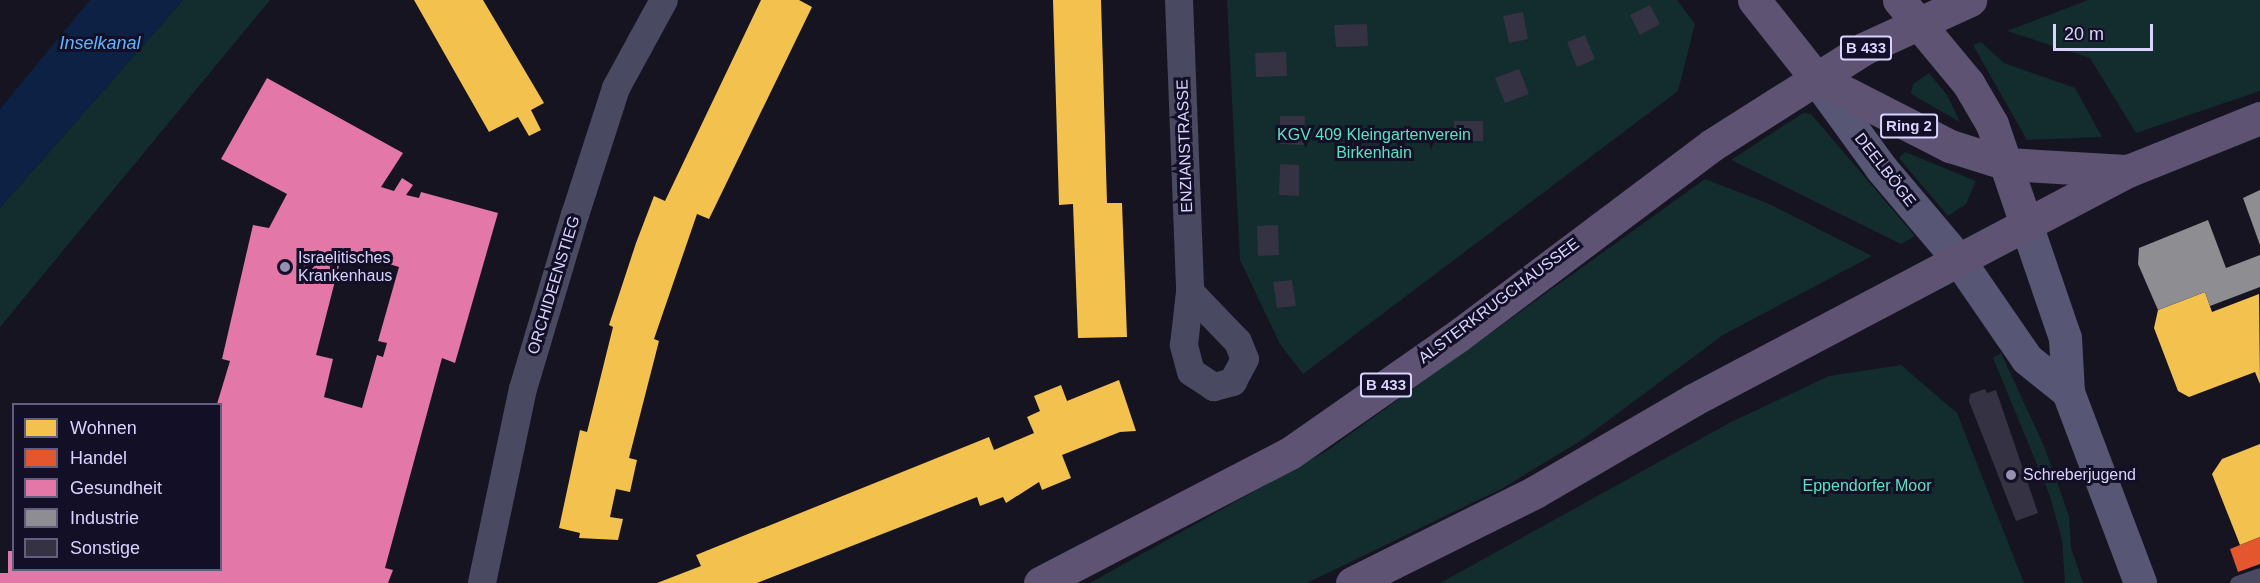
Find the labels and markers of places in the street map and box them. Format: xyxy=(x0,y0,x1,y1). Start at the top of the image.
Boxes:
place label: Israelitisches Krankenhaus xyxy=(298,248,392,286)
marker: Israelitisches Krankenhaus xyxy=(276,258,294,276)
place label: Schreberjugend xyxy=(2023,465,2136,485)
marker: Schreberjugend xyxy=(2004,468,2018,482)

